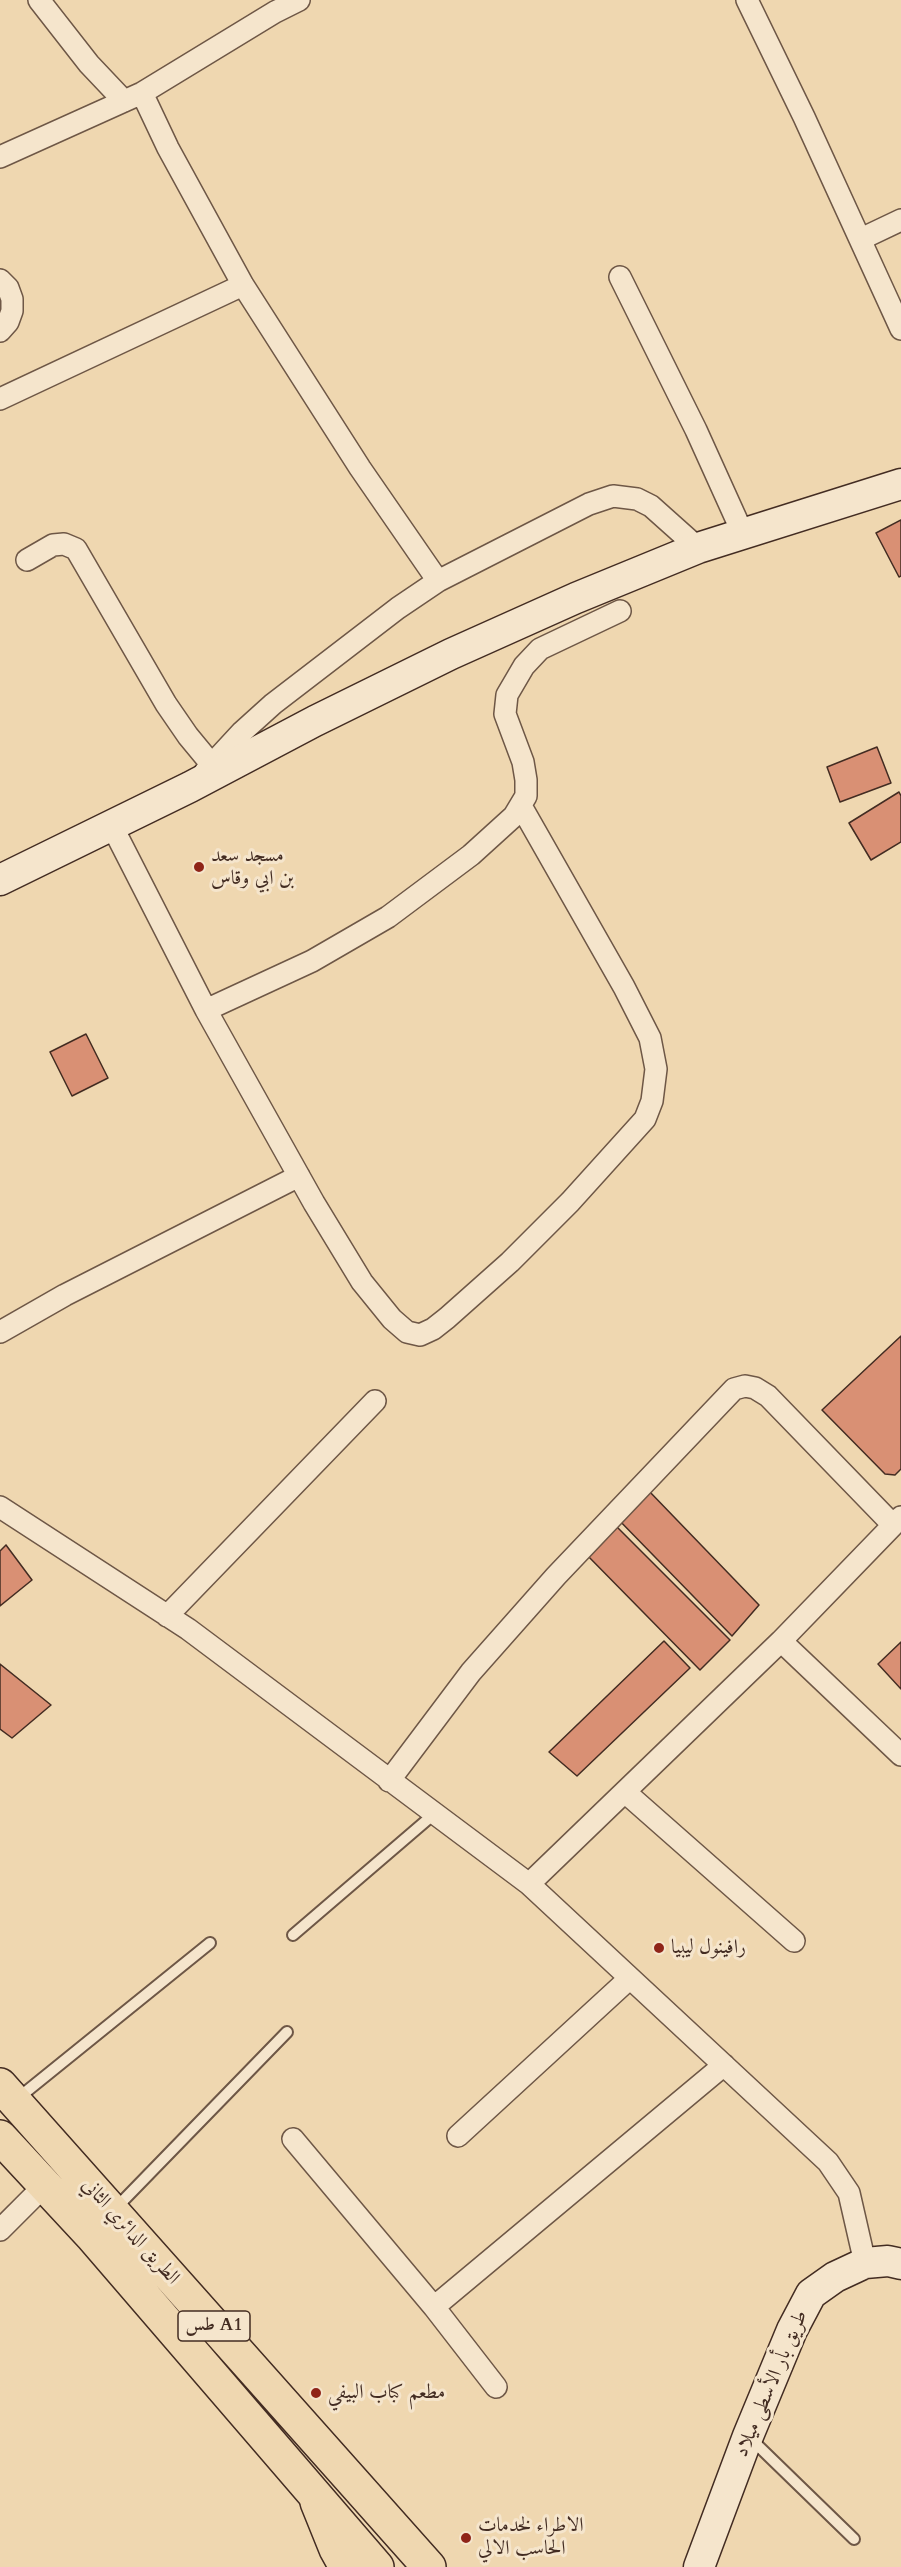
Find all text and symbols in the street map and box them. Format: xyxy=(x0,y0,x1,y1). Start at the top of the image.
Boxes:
place label: مسجد سعد بن ابي وقاس xyxy=(211,844,294,891)
marker: مسجد سعد بن ابي وقاس xyxy=(192,860,206,874)
place label: رافينول ليبيا xyxy=(671,1936,746,1960)
marker: رافينول ليبيا xyxy=(652,1941,666,1955)
street label: الطريق الدائري الثاني xyxy=(76,2174,184,2290)
street label: طريق بأر الأسطى ميلاد xyxy=(730,2307,814,2461)
road number: طس A1 xyxy=(178,2311,250,2341)
place label: مطعم كباب البيفي xyxy=(328,2381,445,2405)
marker: مطعم كباب البيفي xyxy=(309,2386,323,2400)
place label: الاطراء لخدمات الحاسب الالي xyxy=(478,2514,584,2561)
marker: الاطراء لخدمات الحاسب الالي xyxy=(459,2531,473,2545)

